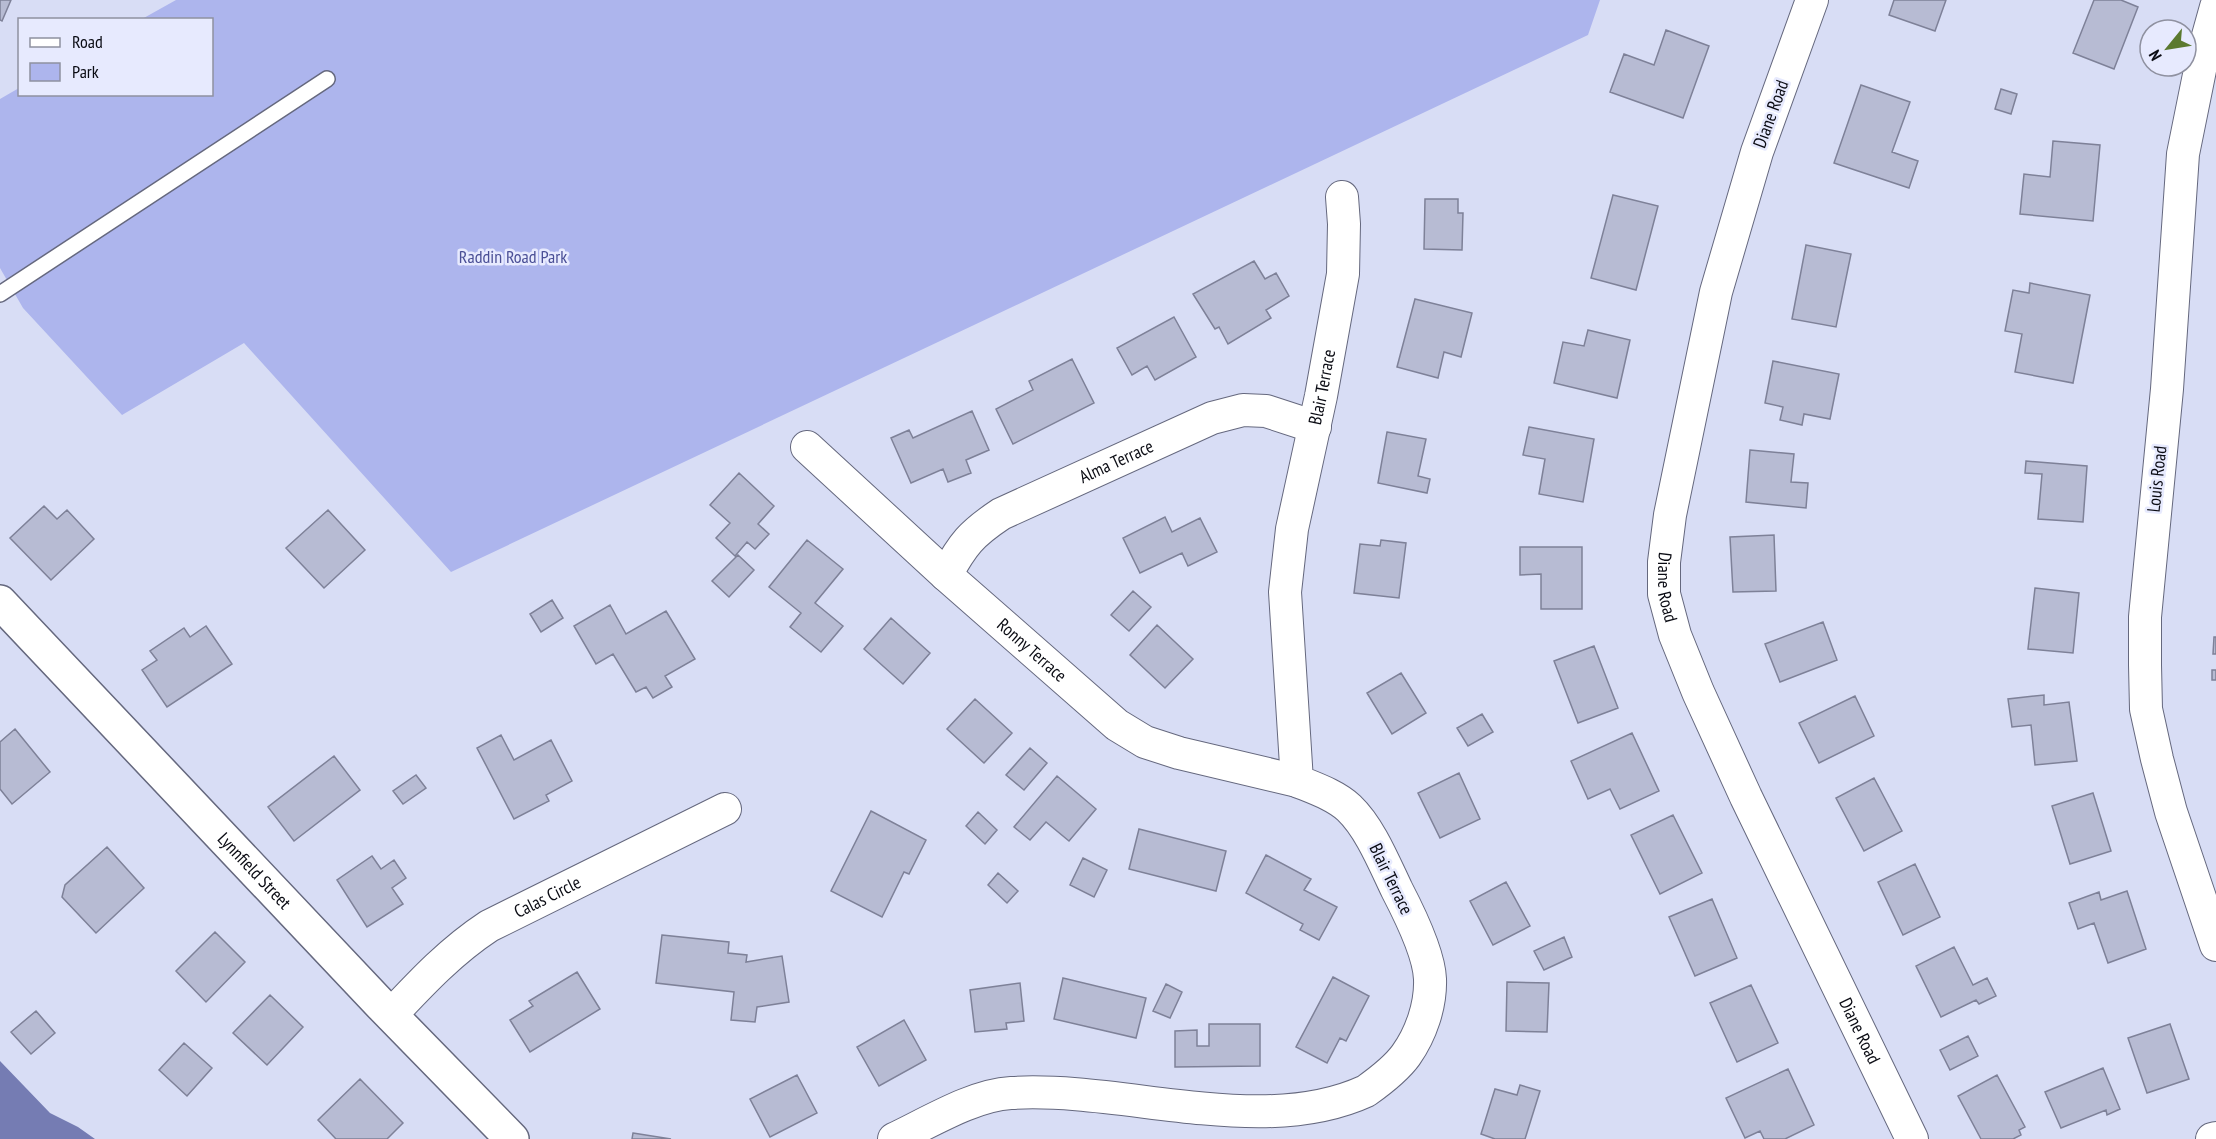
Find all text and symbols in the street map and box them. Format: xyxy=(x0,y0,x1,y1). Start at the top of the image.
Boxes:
legend xyxy=(18,18,213,96)
north arrow xyxy=(2138,18,2198,78)
text: Road xyxy=(72,30,103,53)
text: N xyxy=(2144,47,2166,64)
text: Park xyxy=(72,60,99,83)
street label: Diane Road xyxy=(1748,77,1793,151)
park label: Raddin Road Park xyxy=(459,245,567,268)
street label: Blair Terrace xyxy=(1303,347,1340,427)
street label: Alma Terrace xyxy=(1075,434,1157,488)
street label: Louis Road xyxy=(2142,445,2171,513)
street label: Diane Road xyxy=(1653,551,1683,625)
street label: Ronny Terrace xyxy=(992,613,1072,687)
street label: Lynnfield Street xyxy=(213,827,296,914)
street label: Blair Terrace xyxy=(1364,839,1419,918)
street label: Calas Circle xyxy=(510,870,585,923)
street label: Diane Road xyxy=(1834,994,1886,1067)

